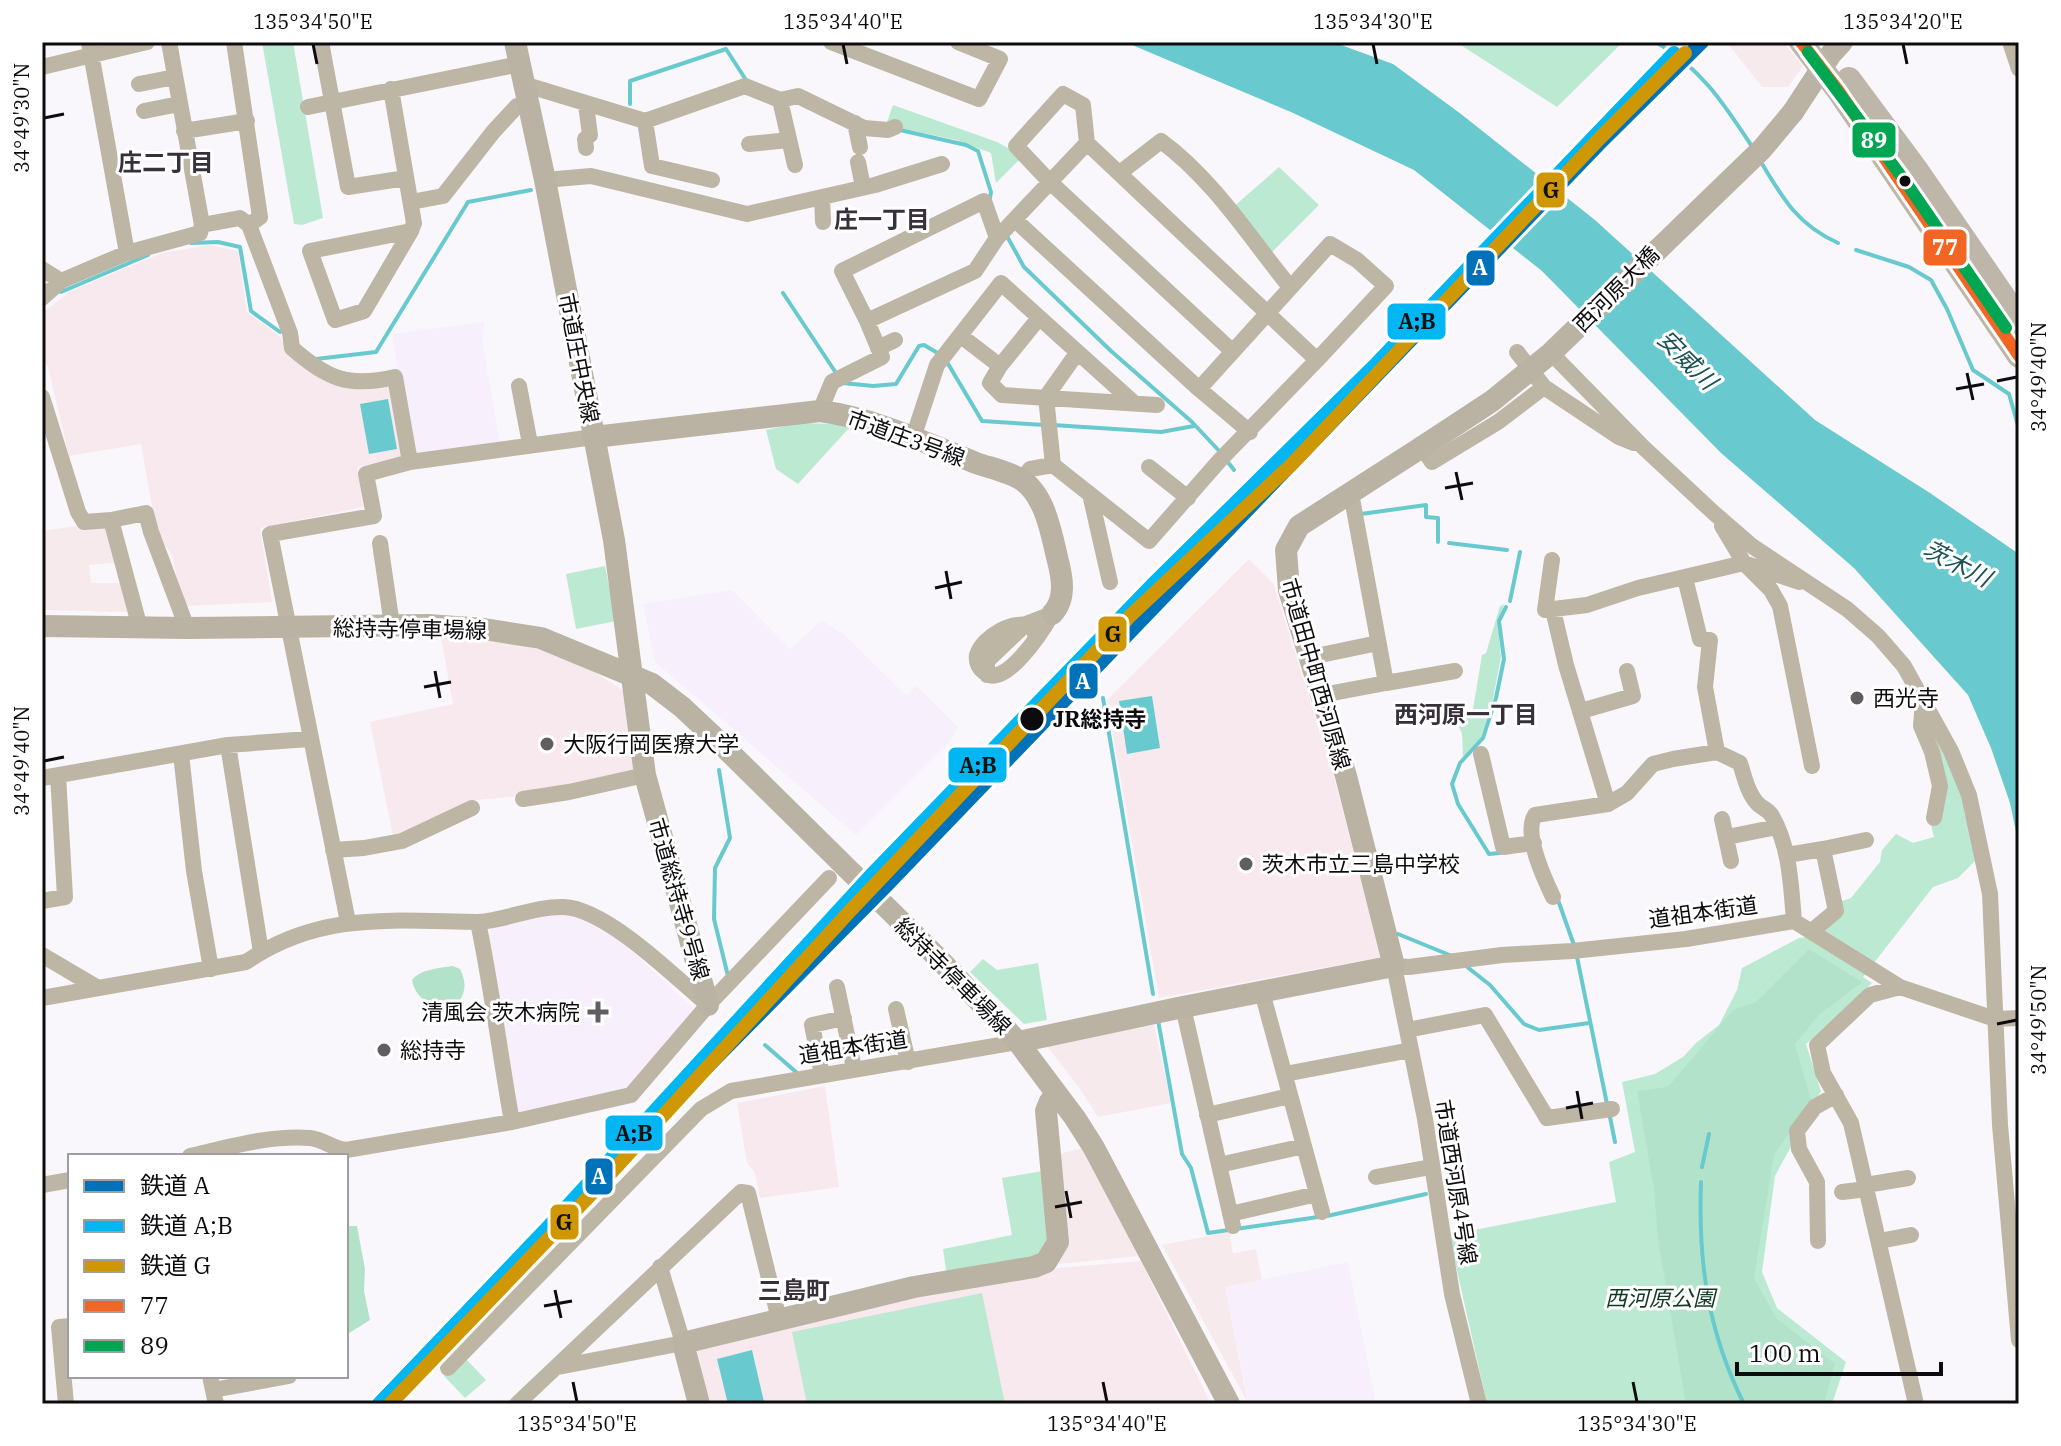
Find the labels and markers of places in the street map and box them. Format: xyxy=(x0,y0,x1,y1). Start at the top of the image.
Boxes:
unlabelled marker xyxy=(1897,173,1913,189)
place label: 西光寺 xyxy=(1873,683,1939,712)
marker: 西光寺 xyxy=(1848,689,1866,707)
place label: JR総持寺 xyxy=(1053,704,1146,733)
marker: JR総持寺 xyxy=(1018,705,1046,733)
place label: 大阪行岡医療大学 xyxy=(563,729,739,758)
marker: 大阪行岡医療大学 xyxy=(538,735,556,753)
place label: 茨木市立三島中学校 xyxy=(1262,849,1460,878)
marker: 茨木市立三島中学校 xyxy=(1237,855,1255,873)
place label: 清風会 茨木病院 xyxy=(421,997,580,1026)
marker: 清風会 茨木病院 xyxy=(587,1001,609,1023)
place label: 総持寺 xyxy=(400,1035,466,1064)
marker: 総持寺 xyxy=(375,1041,393,1059)

